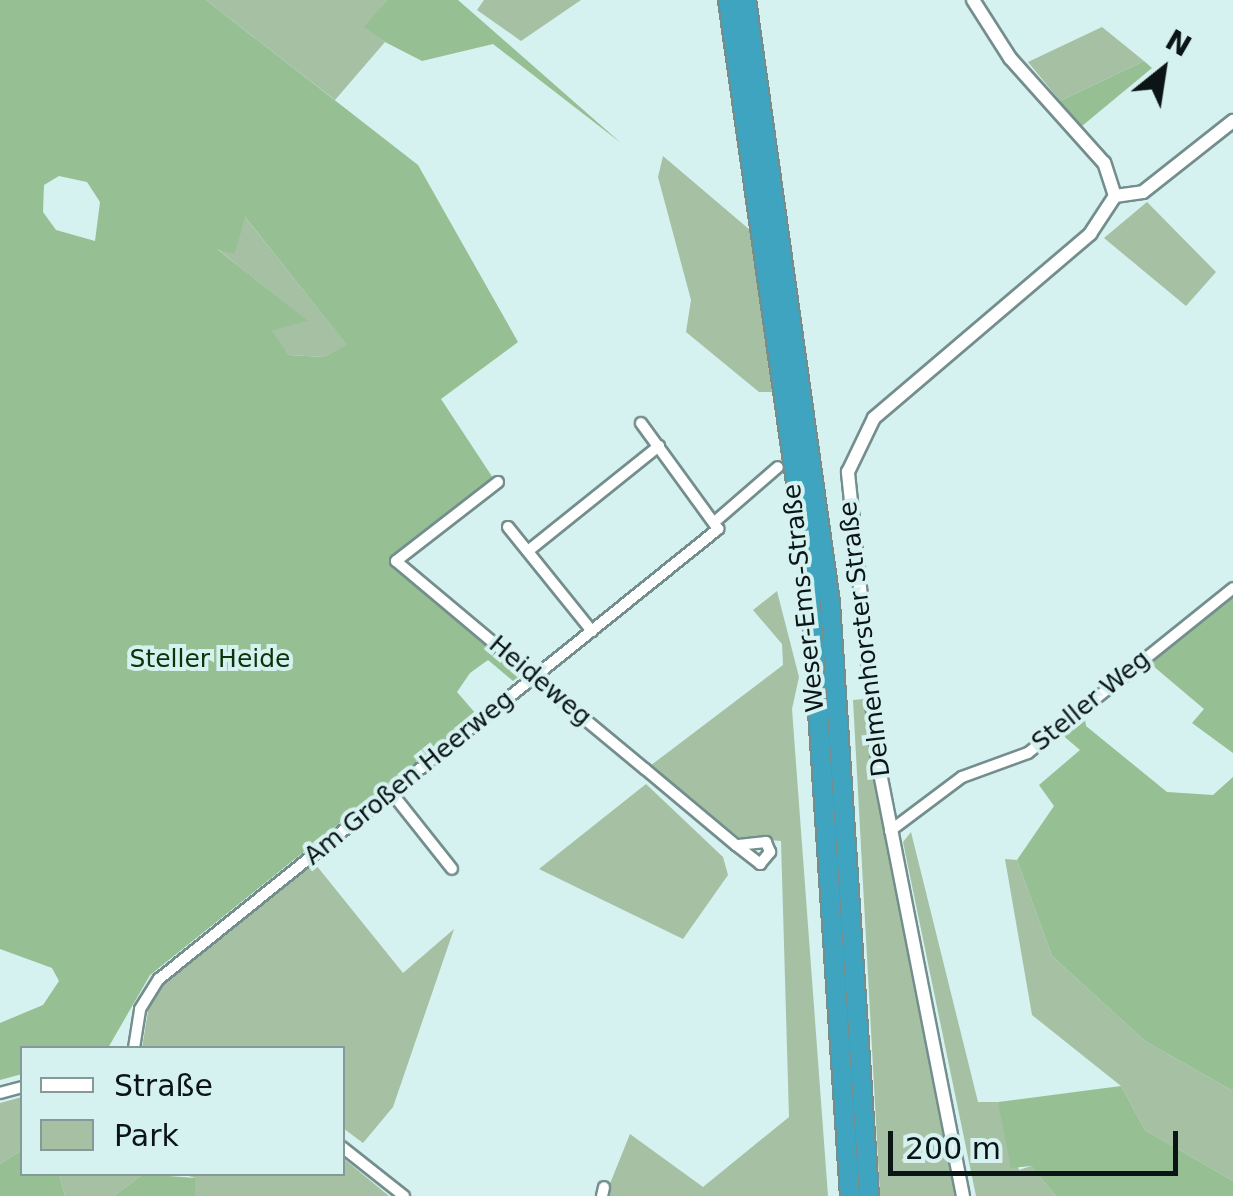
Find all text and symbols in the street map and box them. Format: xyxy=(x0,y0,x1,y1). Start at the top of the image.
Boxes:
north arrow xyxy=(1113,20,1213,120)
text: N xyxy=(1160,23,1197,64)
street label: Weser-Ems-Straße xyxy=(777,482,831,714)
street label: Delmenhorster Straße xyxy=(833,500,897,778)
street label: Heideweg xyxy=(483,630,597,732)
park label: Steller Heide xyxy=(130,644,290,674)
street label: Steller Weg xyxy=(1026,644,1156,758)
street label: Am Großen Heerweg xyxy=(298,684,520,872)
legend xyxy=(20,1046,345,1176)
text: Straße xyxy=(114,1068,213,1103)
scale bar xyxy=(893,1111,1183,1173)
text: Park xyxy=(114,1118,179,1153)
text: 200 m xyxy=(905,1131,1001,1166)

